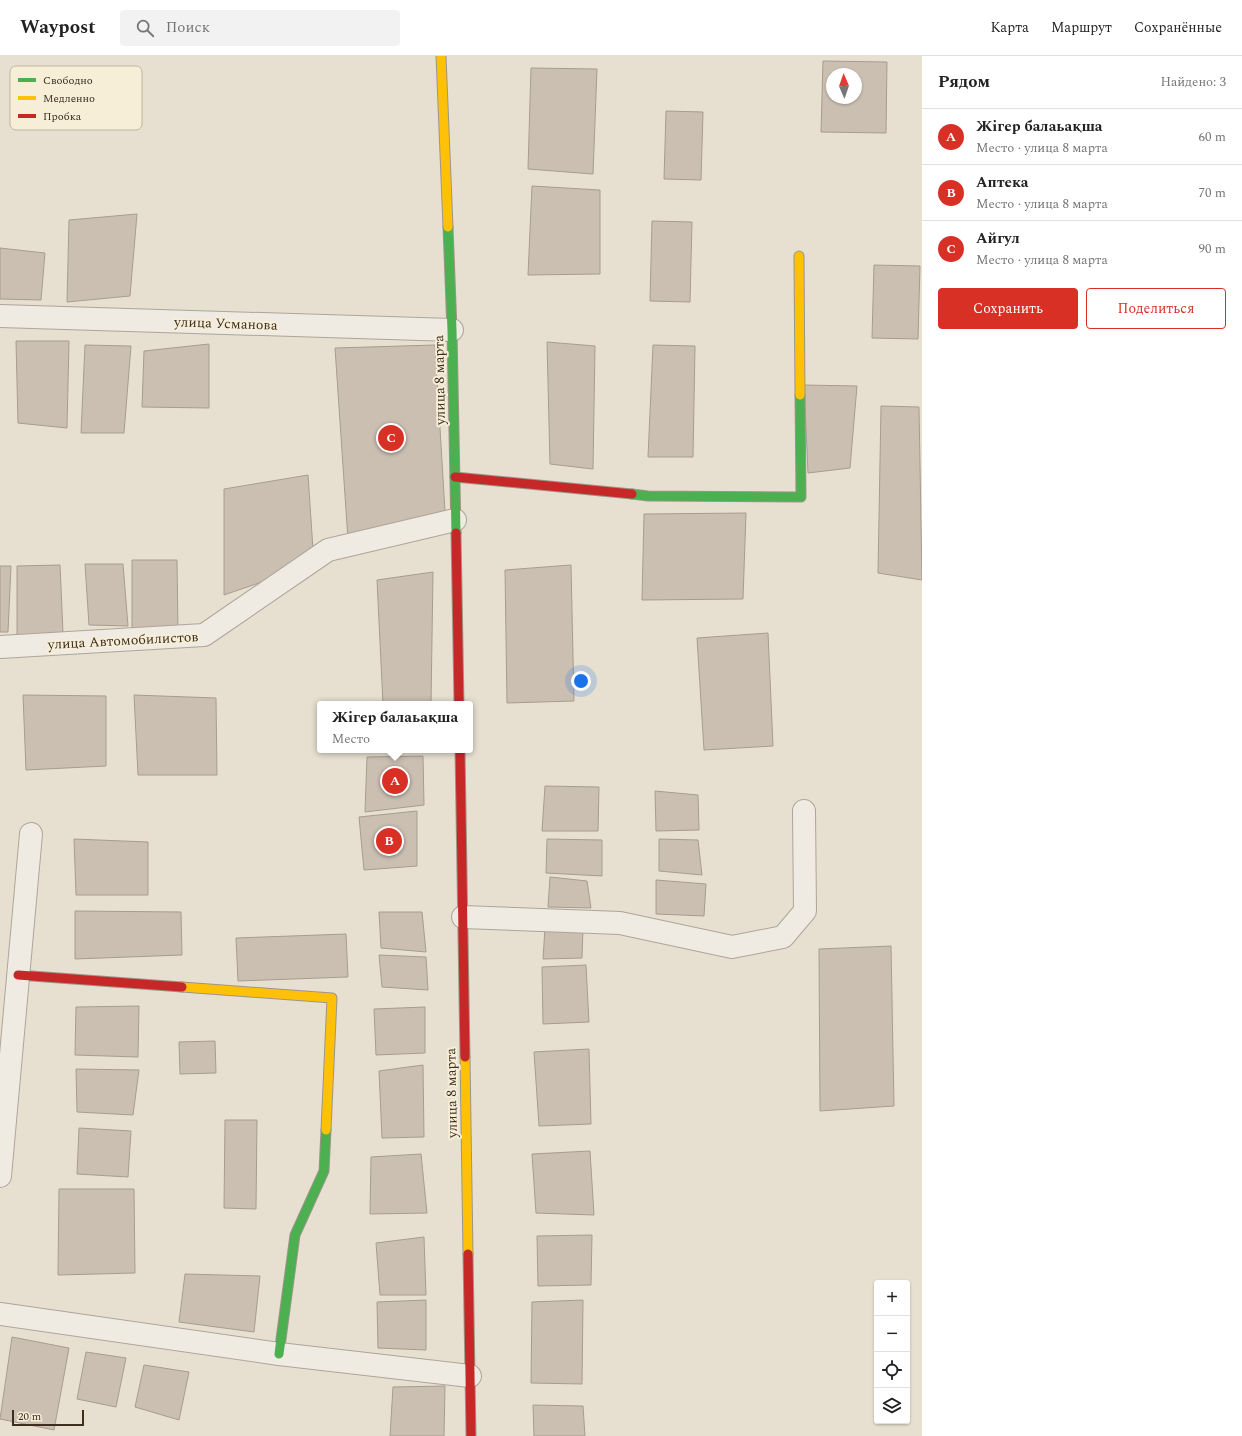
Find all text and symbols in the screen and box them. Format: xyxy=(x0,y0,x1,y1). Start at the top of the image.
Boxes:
search box xyxy=(120,10,400,46)
text: Waypost xyxy=(20,13,96,42)
text: Поиск xyxy=(166,16,210,39)
icon: search xyxy=(134,17,156,39)
text: Карта xyxy=(991,17,1029,38)
text: Маршрут xyxy=(1051,17,1112,38)
text: Сохранённые xyxy=(1134,17,1222,38)
legend xyxy=(10,66,142,130)
north arrow xyxy=(826,68,862,104)
text: Рядом xyxy=(938,69,990,95)
text: Свободно xyxy=(43,72,93,89)
text: Найдено: 3 xyxy=(1160,72,1226,92)
text: Медленно xyxy=(43,90,95,107)
text: Пробка xyxy=(43,108,82,125)
text: Жігер балаьақша xyxy=(976,115,1103,138)
text: A xyxy=(946,127,956,147)
text: 60 m xyxy=(1199,127,1226,147)
text: Место · улица 8 марта xyxy=(976,138,1108,158)
text: Аптека xyxy=(976,171,1029,194)
text: B xyxy=(946,183,956,203)
text: 70 m xyxy=(1199,183,1226,203)
text: Место · улица 8 марта xyxy=(976,194,1108,214)
text: Айгул xyxy=(976,227,1020,250)
text: C xyxy=(946,239,956,259)
text: 90 m xyxy=(1199,239,1226,259)
text: Место · улица 8 марта xyxy=(976,250,1108,270)
button: Сохранить xyxy=(938,288,1078,329)
button: Поделиться xyxy=(1086,288,1226,329)
street label: улица Усманова xyxy=(173,311,278,336)
street label: улица 8 марта xyxy=(428,335,451,426)
pin: C xyxy=(378,423,404,453)
street label: улица Автомобилистов xyxy=(46,626,199,655)
your location xyxy=(571,671,591,691)
popup xyxy=(317,701,473,753)
text: Жігер балаьақша xyxy=(332,706,458,729)
text: Место xyxy=(332,729,370,749)
pin: A xyxy=(382,766,408,796)
pin: B xyxy=(376,826,402,856)
street label: улица 8 марта xyxy=(440,1048,463,1139)
map controls xyxy=(874,1280,910,1424)
button: + xyxy=(874,1280,910,1316)
button: − xyxy=(874,1316,910,1352)
button: locate xyxy=(874,1352,910,1388)
button: layers xyxy=(874,1388,910,1424)
scale bar xyxy=(12,1408,84,1427)
text: 20 m xyxy=(18,1408,41,1425)

